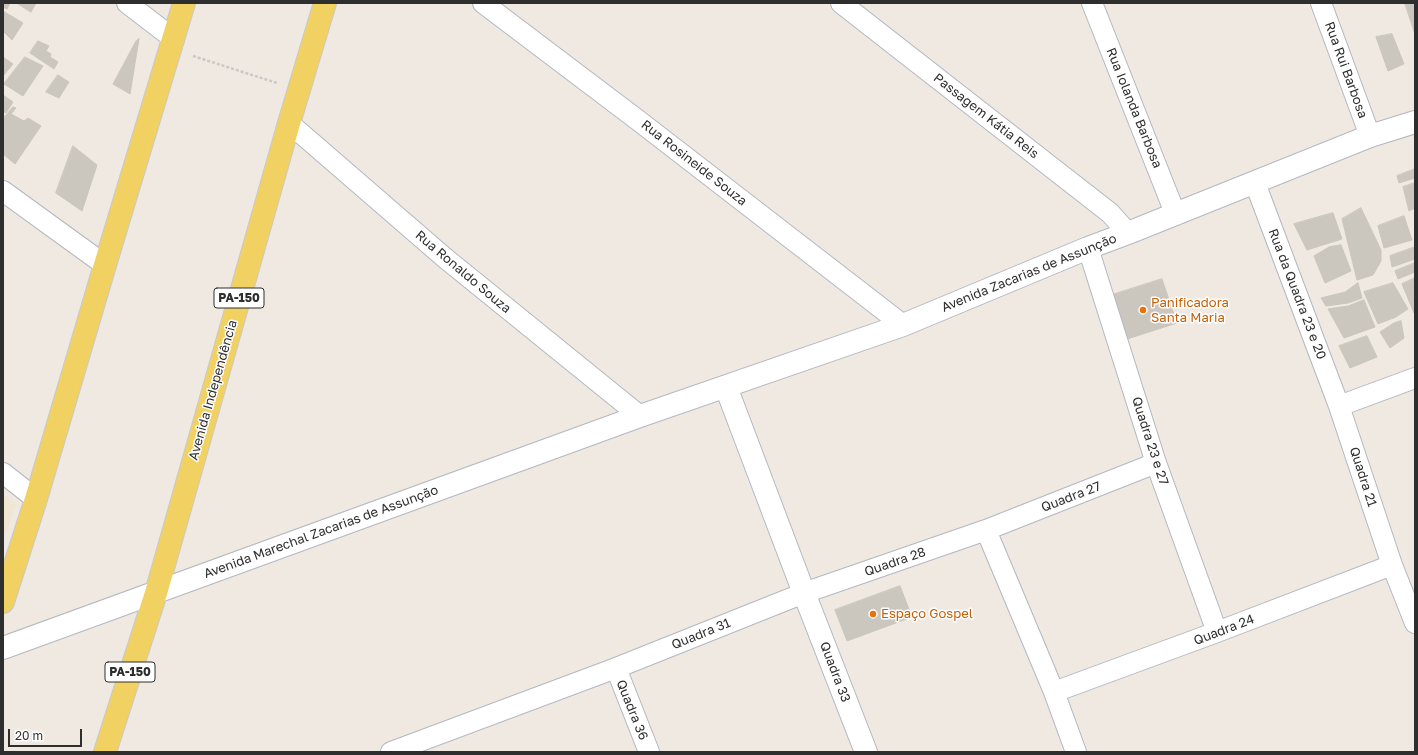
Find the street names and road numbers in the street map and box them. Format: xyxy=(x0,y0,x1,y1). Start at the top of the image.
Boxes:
street label: Rua Rui Barbosa xyxy=(1321,20,1371,120)
street label: Rua Iolanda Barbosa xyxy=(1103,46,1165,170)
street label: Passagem Kátia Reis xyxy=(930,70,1042,162)
street label: Rua Rosineide Souza xyxy=(638,117,750,209)
street label: Rua da Quadra 23 e 20 xyxy=(1265,226,1329,362)
street label: Rua Ronaldo Souza xyxy=(412,227,514,317)
street label: Avenida Zacarias de Assunção xyxy=(939,231,1119,315)
road number: PA-150 xyxy=(214,288,264,308)
street label: Avenida Independência xyxy=(185,318,241,462)
street label: Quadra 23 e 27 xyxy=(1128,395,1172,487)
street label: Quadra 21 xyxy=(1346,445,1380,509)
street label: Quadra 27 xyxy=(1039,478,1103,516)
street label: Avenida Marechal Zacarias de Assunção xyxy=(202,482,440,582)
street label: Quadra 28 xyxy=(862,544,928,580)
street label: Quadra 24 xyxy=(1191,611,1257,649)
street label: Quadra 31 xyxy=(669,615,733,653)
street label: Quadra 33 xyxy=(816,640,854,704)
road number: PA-150 xyxy=(105,662,155,682)
street label: Quadra 36 xyxy=(613,677,651,743)

